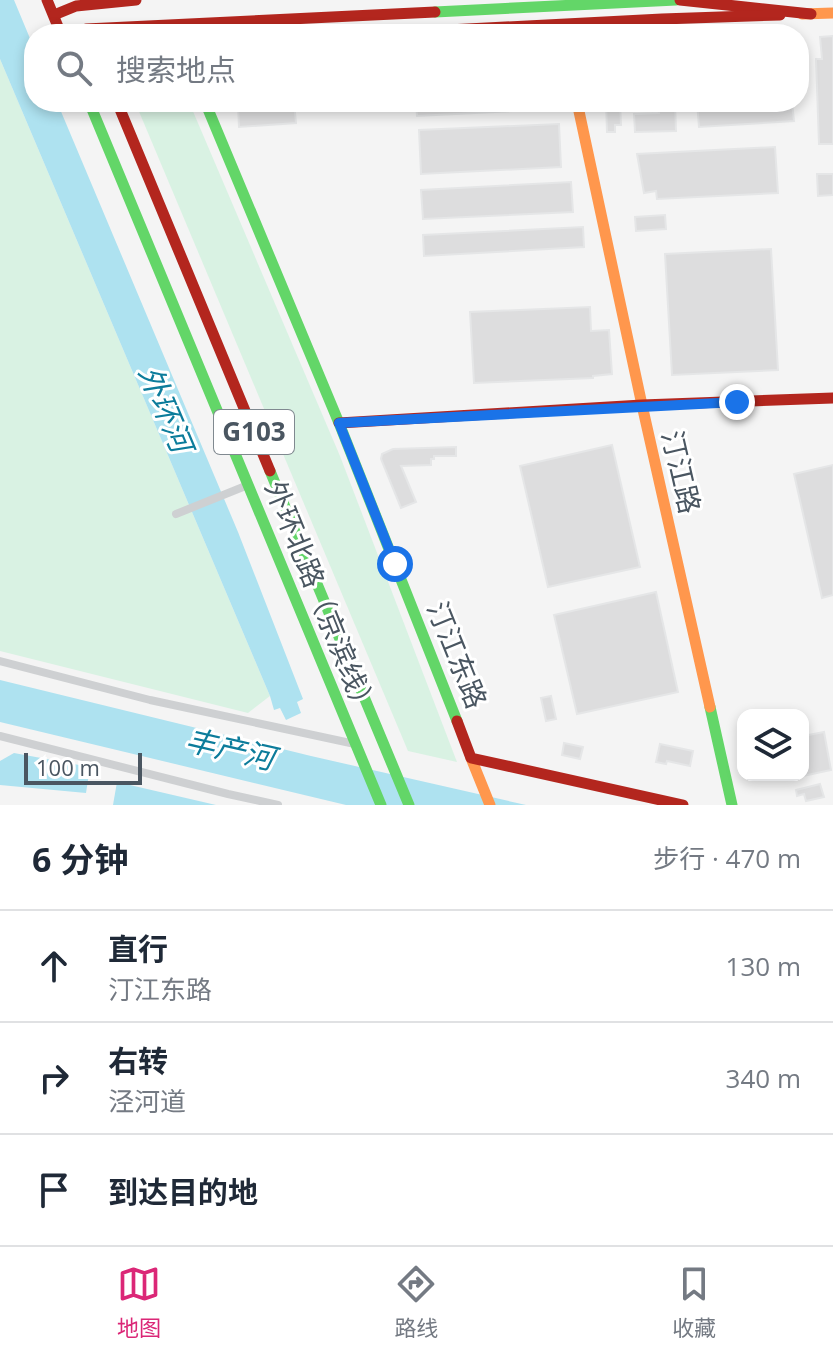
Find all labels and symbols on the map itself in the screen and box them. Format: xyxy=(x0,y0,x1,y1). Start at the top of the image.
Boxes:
water label: 外环河 xyxy=(130,359,205,462)
route end xyxy=(719,384,755,420)
road number: G103 xyxy=(214,410,294,454)
street label: 汀江路 xyxy=(654,427,710,517)
street label: 外环北路（京滨线） xyxy=(257,475,387,723)
route start xyxy=(377,546,413,582)
street label: 汀江东路 xyxy=(419,596,497,714)
water label: 丰产河 xyxy=(182,718,284,780)
scale bar xyxy=(24,749,142,785)

